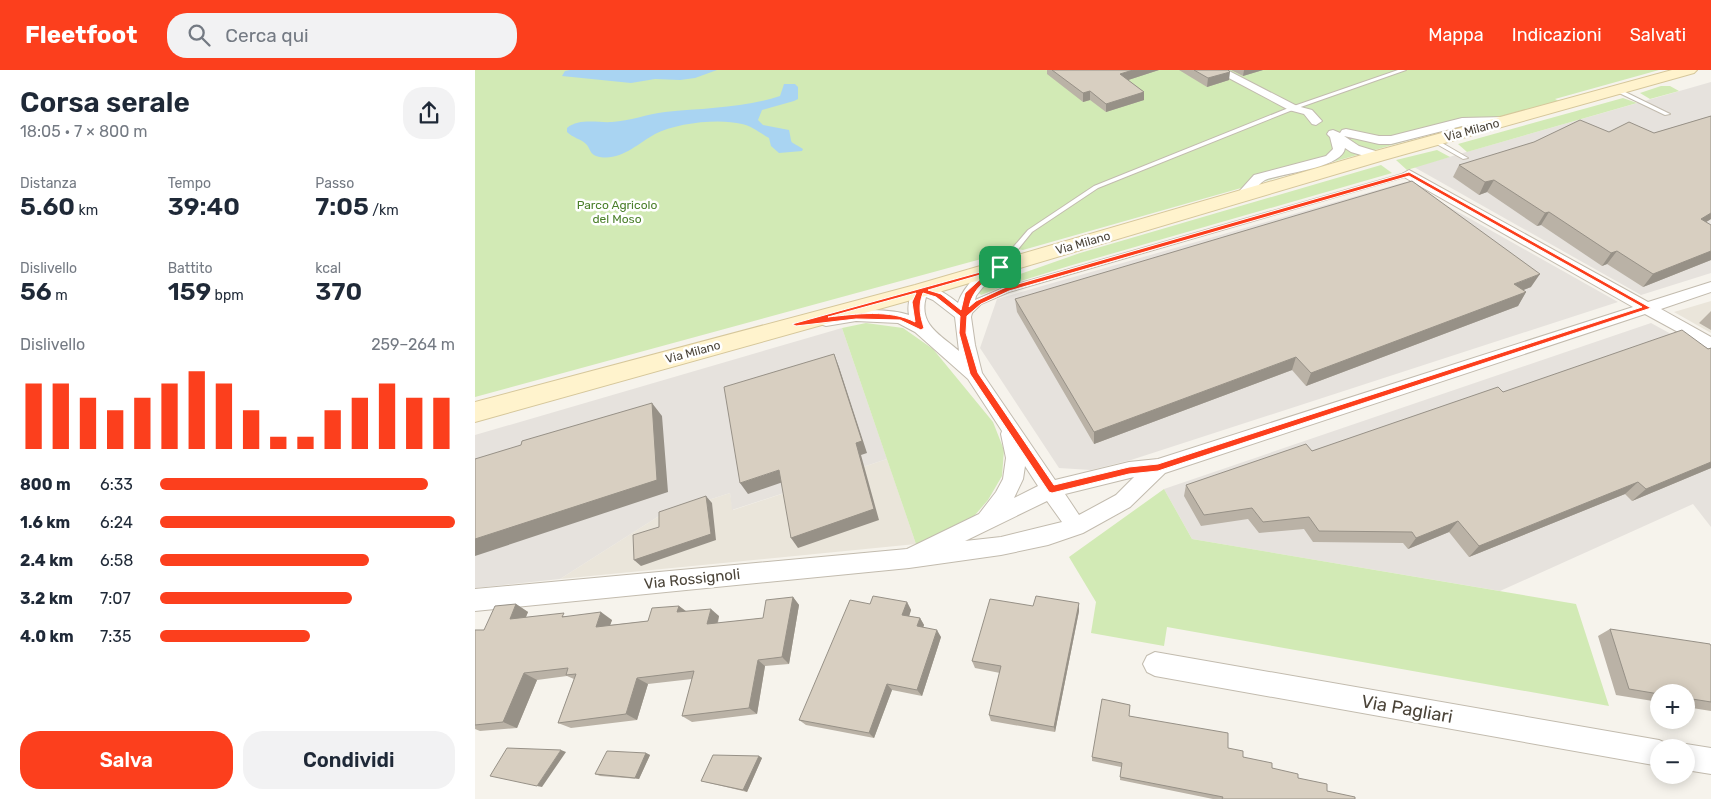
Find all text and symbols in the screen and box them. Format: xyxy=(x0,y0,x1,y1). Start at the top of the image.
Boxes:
search box xyxy=(167,13,517,58)
text: Fleetfoot xyxy=(25,21,137,49)
icon: search xyxy=(185,21,213,49)
text: Cerca qui xyxy=(225,24,309,47)
text: Mappa xyxy=(1428,24,1484,46)
text: Indicazioni xyxy=(1512,24,1602,46)
text: Salvati xyxy=(1630,24,1686,46)
text: Corsa serale xyxy=(20,86,190,119)
button: share xyxy=(403,87,455,139)
street label: Via Milano xyxy=(1443,116,1501,144)
text: 18:05 · 7 × 800 m xyxy=(20,122,148,141)
text: Distanza xyxy=(20,175,77,192)
text: Tempo xyxy=(168,175,211,192)
text: Passo xyxy=(315,175,354,192)
text: 5.60 xyxy=(20,192,75,221)
text: 39:40 xyxy=(168,192,240,221)
text: 7:05 xyxy=(315,192,369,221)
park label: Parco Agricolo del Moso xyxy=(577,198,657,226)
text: km xyxy=(75,202,98,219)
text: /km xyxy=(369,202,399,219)
street label: Via Milano xyxy=(1054,228,1112,258)
pin xyxy=(979,246,1021,288)
icon: arrive xyxy=(986,253,1014,281)
text: Dislivello xyxy=(20,260,77,277)
text: Battito xyxy=(168,260,213,277)
text: kcal xyxy=(315,260,341,277)
text: 56 xyxy=(20,277,52,306)
text: 159 xyxy=(168,277,211,306)
text: 370 xyxy=(315,277,362,306)
text: m xyxy=(52,287,68,304)
text: bpm xyxy=(211,287,244,304)
text: Dislivello xyxy=(20,335,85,354)
text: 259–264 m xyxy=(371,335,455,354)
street label: Via Milano xyxy=(664,338,722,366)
text: 800 m xyxy=(20,475,71,494)
text: 6:33 xyxy=(100,475,133,494)
text: 1.6 km xyxy=(20,513,70,532)
text: 6:24 xyxy=(100,513,133,532)
text: 2.4 km xyxy=(20,551,73,570)
text: 6:58 xyxy=(100,551,133,570)
street label: Via Rossignoli xyxy=(643,565,741,593)
text: 3.2 km xyxy=(20,589,73,608)
text: 7:07 xyxy=(100,589,131,608)
text: 4.0 km xyxy=(20,627,74,646)
text: 7:35 xyxy=(100,627,131,646)
map controls xyxy=(1650,684,1695,784)
button: + xyxy=(1650,684,1695,729)
street label: Via Pagliari xyxy=(1360,690,1454,728)
button: Salva xyxy=(20,731,233,789)
button: Condividi xyxy=(243,731,455,789)
button: − xyxy=(1650,739,1695,784)

